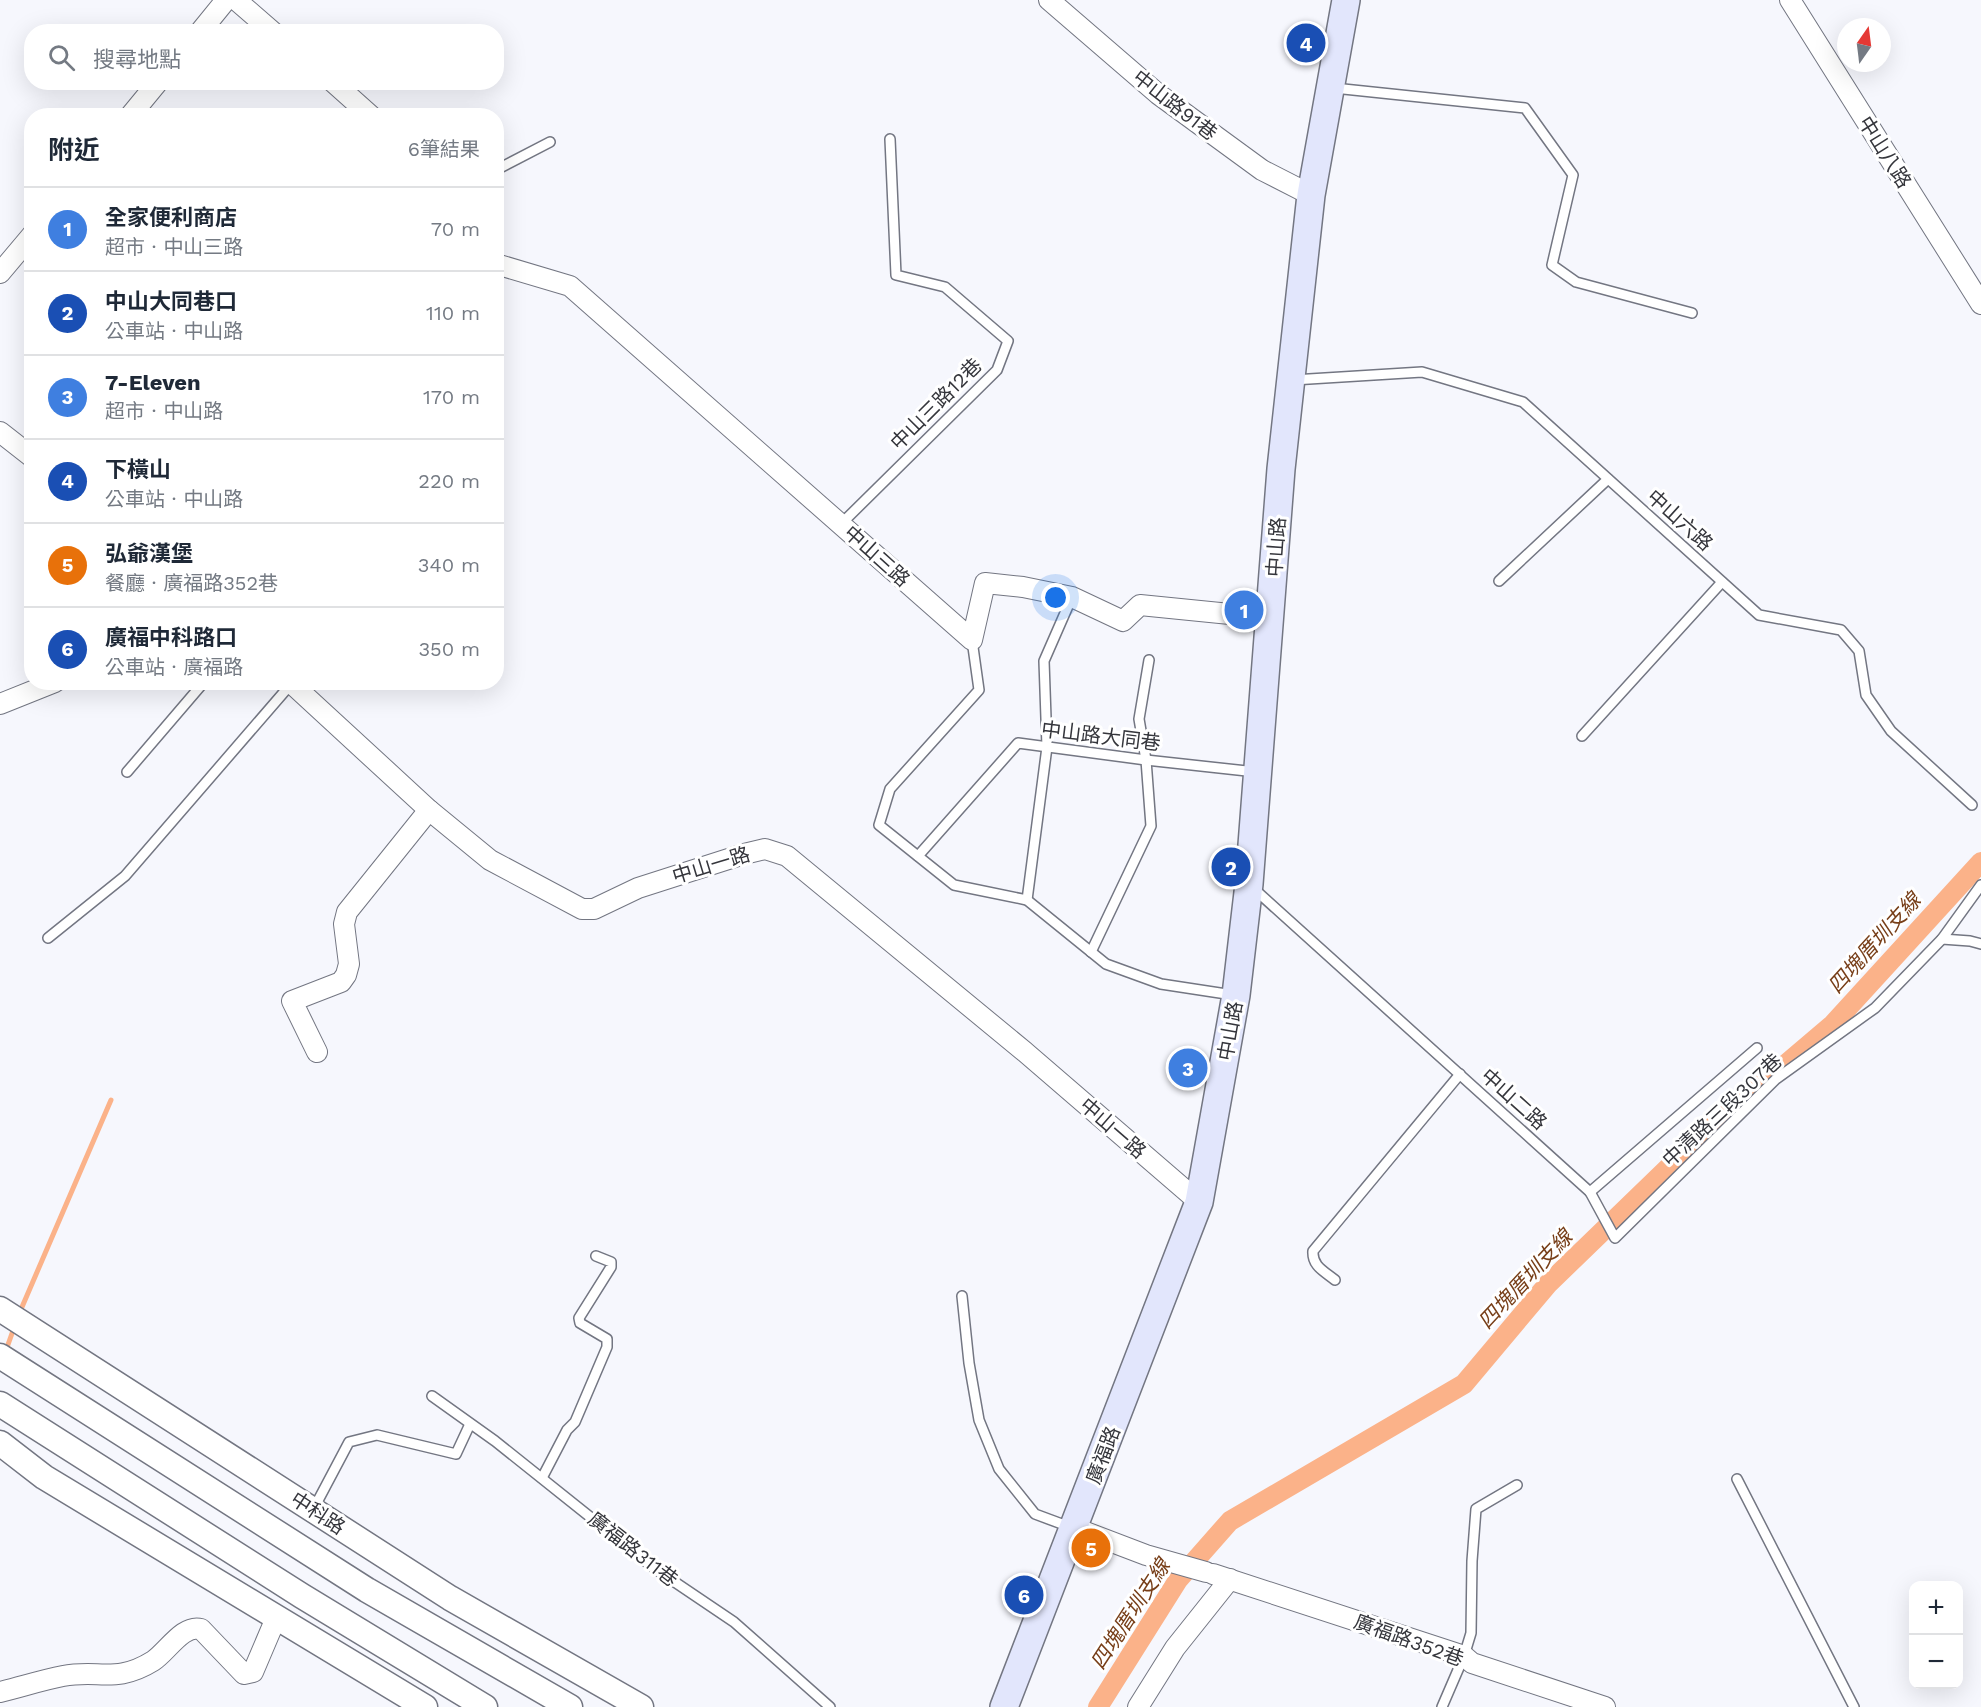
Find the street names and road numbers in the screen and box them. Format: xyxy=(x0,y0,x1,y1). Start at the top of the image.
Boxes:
street label: 中山路91巷 xyxy=(1128,65,1222,145)
street label: 中山八路 xyxy=(1854,112,1916,192)
street label: 中山三路12巷 xyxy=(885,353,987,455)
street label: 中山六路 xyxy=(1642,484,1718,556)
street label: 中山路 xyxy=(1262,516,1290,578)
street label: 中山三路 xyxy=(839,520,915,592)
street label: 中山路大同巷 xyxy=(1040,717,1162,755)
street label: 中山一路 xyxy=(669,842,753,888)
street label: 中山路 xyxy=(1213,999,1247,1063)
street label: 中清路三段307巷 xyxy=(1657,1048,1787,1172)
street label: 中山二路 xyxy=(1476,1063,1552,1135)
street label: 中山一路 xyxy=(1075,1093,1151,1163)
street label: 廣福路 xyxy=(1081,1423,1125,1487)
street label: 中科路 xyxy=(286,1487,350,1539)
street label: 廣福路311巷 xyxy=(583,1507,683,1591)
street label: 廣福路352巷 xyxy=(1351,1609,1467,1671)

